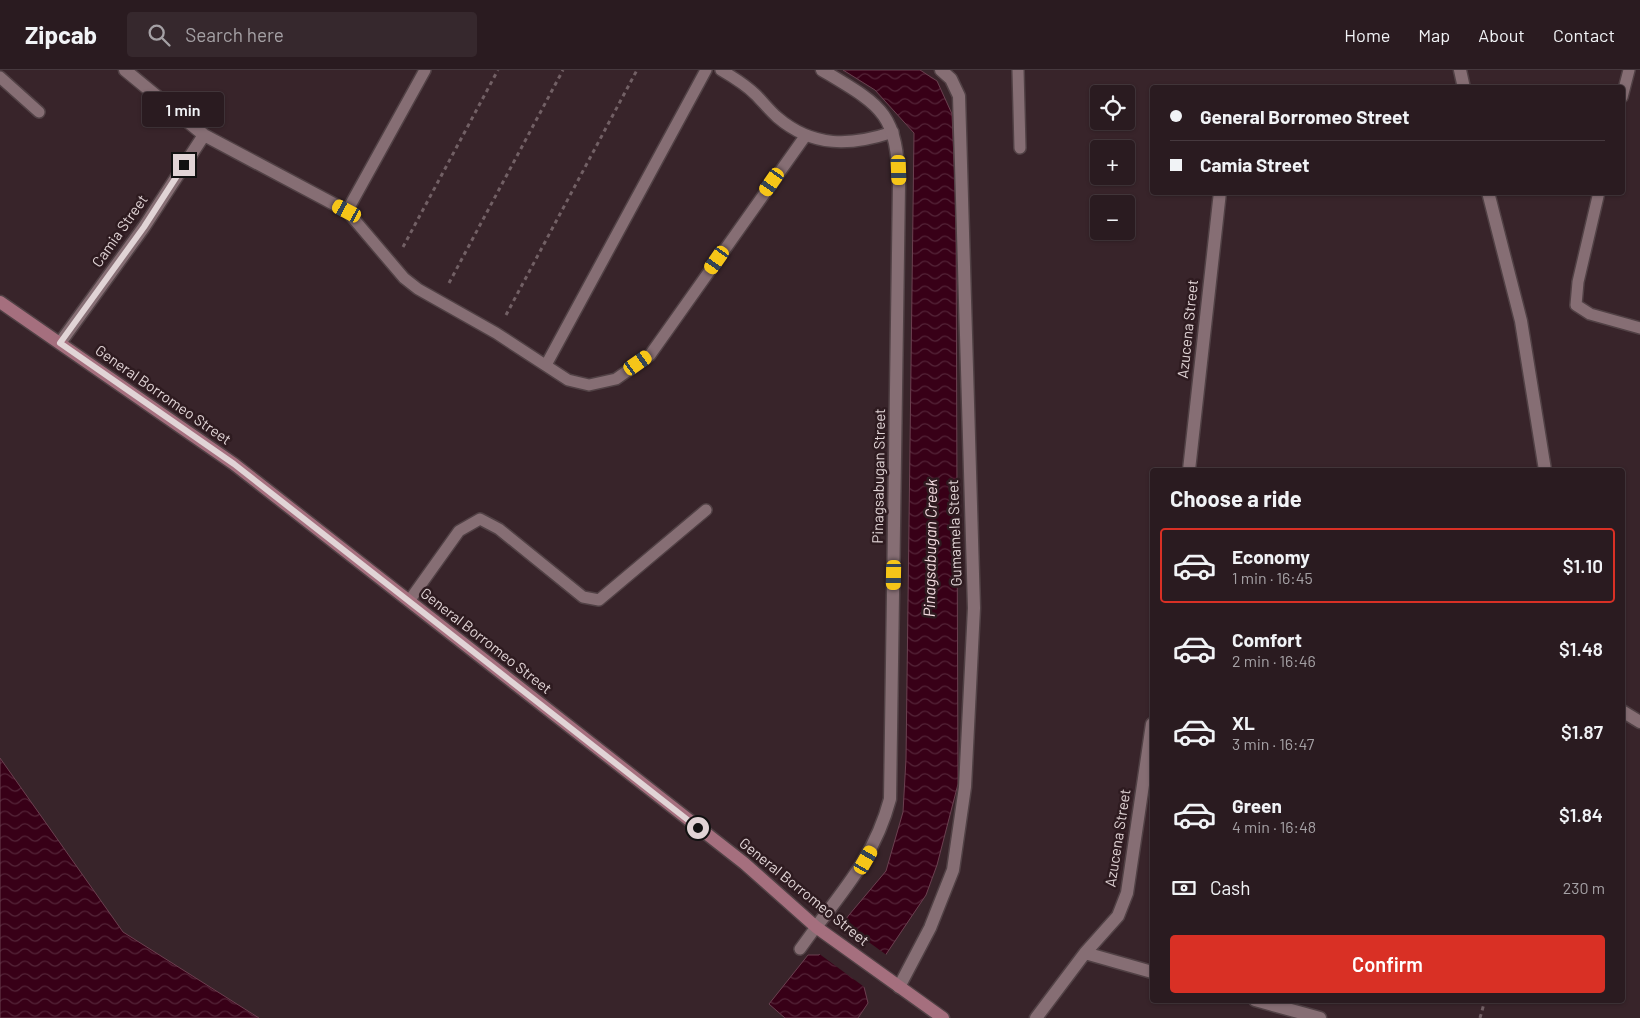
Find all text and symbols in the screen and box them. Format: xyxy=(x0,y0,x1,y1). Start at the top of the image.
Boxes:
search box xyxy=(127,12,477,57)
text: Zipcab xyxy=(25,20,97,49)
icon: search xyxy=(145,21,173,49)
text: Search here xyxy=(185,23,284,46)
text: Home xyxy=(1344,24,1390,46)
text: Map xyxy=(1418,24,1450,46)
text: About xyxy=(1478,24,1525,46)
text: Contact xyxy=(1553,24,1615,46)
map controls xyxy=(1090,85,1135,240)
button: locate xyxy=(1090,85,1135,130)
callout: 1 min xyxy=(143,92,225,128)
text: 1 min xyxy=(166,100,200,119)
text: General Borromeo Street xyxy=(1200,105,1409,128)
button: + xyxy=(1090,140,1135,185)
text: Camia Street xyxy=(1200,153,1309,176)
route end xyxy=(173,154,195,176)
car xyxy=(890,155,907,185)
car xyxy=(757,165,786,199)
street label: Camia Street xyxy=(88,191,151,270)
button: − xyxy=(1090,195,1135,240)
car xyxy=(330,197,363,225)
car xyxy=(702,243,731,277)
street label: Azucena Street xyxy=(1173,279,1201,379)
street label: General Borromeo Street xyxy=(92,340,235,448)
car xyxy=(621,348,654,378)
street label: Pinagsabugan Street xyxy=(868,408,888,544)
water label: Pinagsabugan Creek xyxy=(919,478,940,617)
street label: Gumamela Steet xyxy=(943,479,965,587)
text: Choose a ride xyxy=(1170,485,1302,511)
icon: car xyxy=(1172,543,1217,588)
text: Economy xyxy=(1232,545,1310,568)
text: $1.10 xyxy=(1563,554,1603,577)
car xyxy=(886,560,901,590)
text: 1 min · 16:45 xyxy=(1232,568,1313,587)
street label: General Borromeo Street xyxy=(417,583,556,697)
icon: car xyxy=(1172,626,1217,671)
text: Comfort xyxy=(1232,628,1302,651)
text: $1.48 xyxy=(1559,637,1603,660)
text: 2 min · 16:46 xyxy=(1232,651,1316,670)
icon: car xyxy=(1172,709,1217,754)
text: XL xyxy=(1232,711,1255,734)
text: $1.87 xyxy=(1561,720,1603,743)
text: 3 min · 16:47 xyxy=(1232,734,1314,753)
street label: Azucena Street xyxy=(1100,787,1134,888)
icon: car xyxy=(1172,792,1217,837)
text: Green xyxy=(1232,794,1282,817)
text: $1.84 xyxy=(1559,803,1603,826)
route start xyxy=(687,817,709,839)
text: 4 min · 16:48 xyxy=(1232,817,1316,836)
street label: General Borromeo Street xyxy=(736,833,873,949)
car xyxy=(852,843,879,877)
icon: cash xyxy=(1170,874,1198,902)
text: Cash xyxy=(1210,876,1251,899)
text: 230 m xyxy=(1563,878,1605,897)
button: Confirm xyxy=(1170,935,1605,993)

